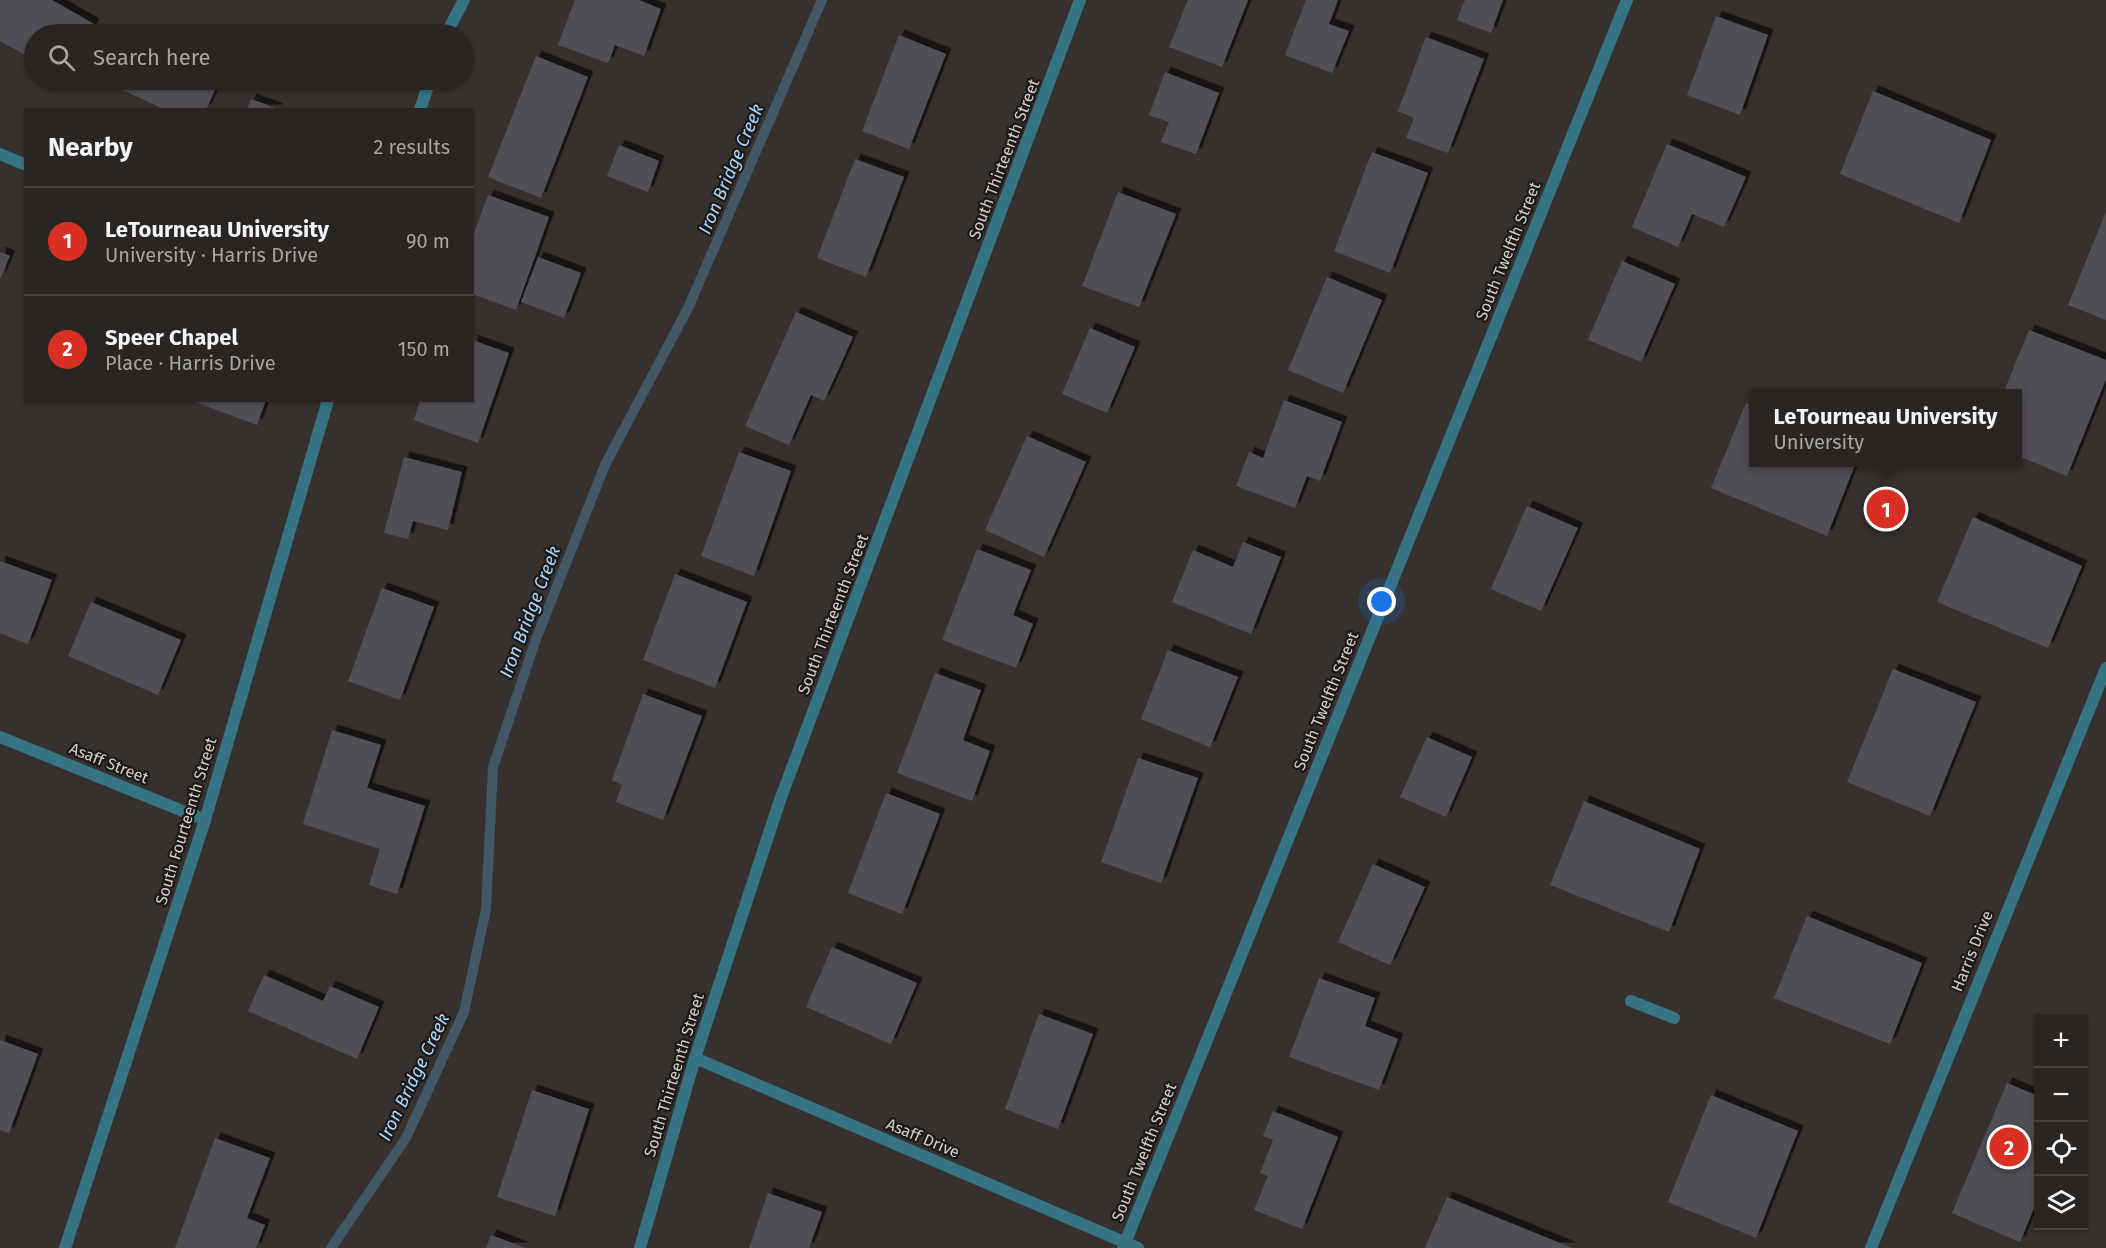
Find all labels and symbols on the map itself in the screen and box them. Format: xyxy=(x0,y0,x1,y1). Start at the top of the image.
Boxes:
street label: South Thirteenth Street xyxy=(965,76,1043,242)
water label: Iron Bridge Creek xyxy=(694,100,768,237)
street label: South Twelfth Street xyxy=(1472,179,1545,323)
pin: 1 xyxy=(1866,486,1906,532)
street label: South Thirteenth Street xyxy=(794,531,872,697)
water label: Iron Bridge Creek xyxy=(495,543,565,681)
your location xyxy=(1367,587,1396,616)
street label: South Twelfth Street xyxy=(1290,629,1363,773)
street label: South Fourteenth Street xyxy=(151,735,221,907)
street label: Asaff Street xyxy=(67,739,151,788)
street label: Harris Drive xyxy=(1947,908,1997,994)
street label: South Thirteenth Street xyxy=(640,991,708,1159)
water label: Iron Bridge Creek xyxy=(374,1009,454,1144)
street label: South Twelfth Street xyxy=(1108,1080,1181,1224)
street label: Asaff Drive xyxy=(884,1114,962,1162)
pin: 2 xyxy=(1990,1124,2028,1170)

